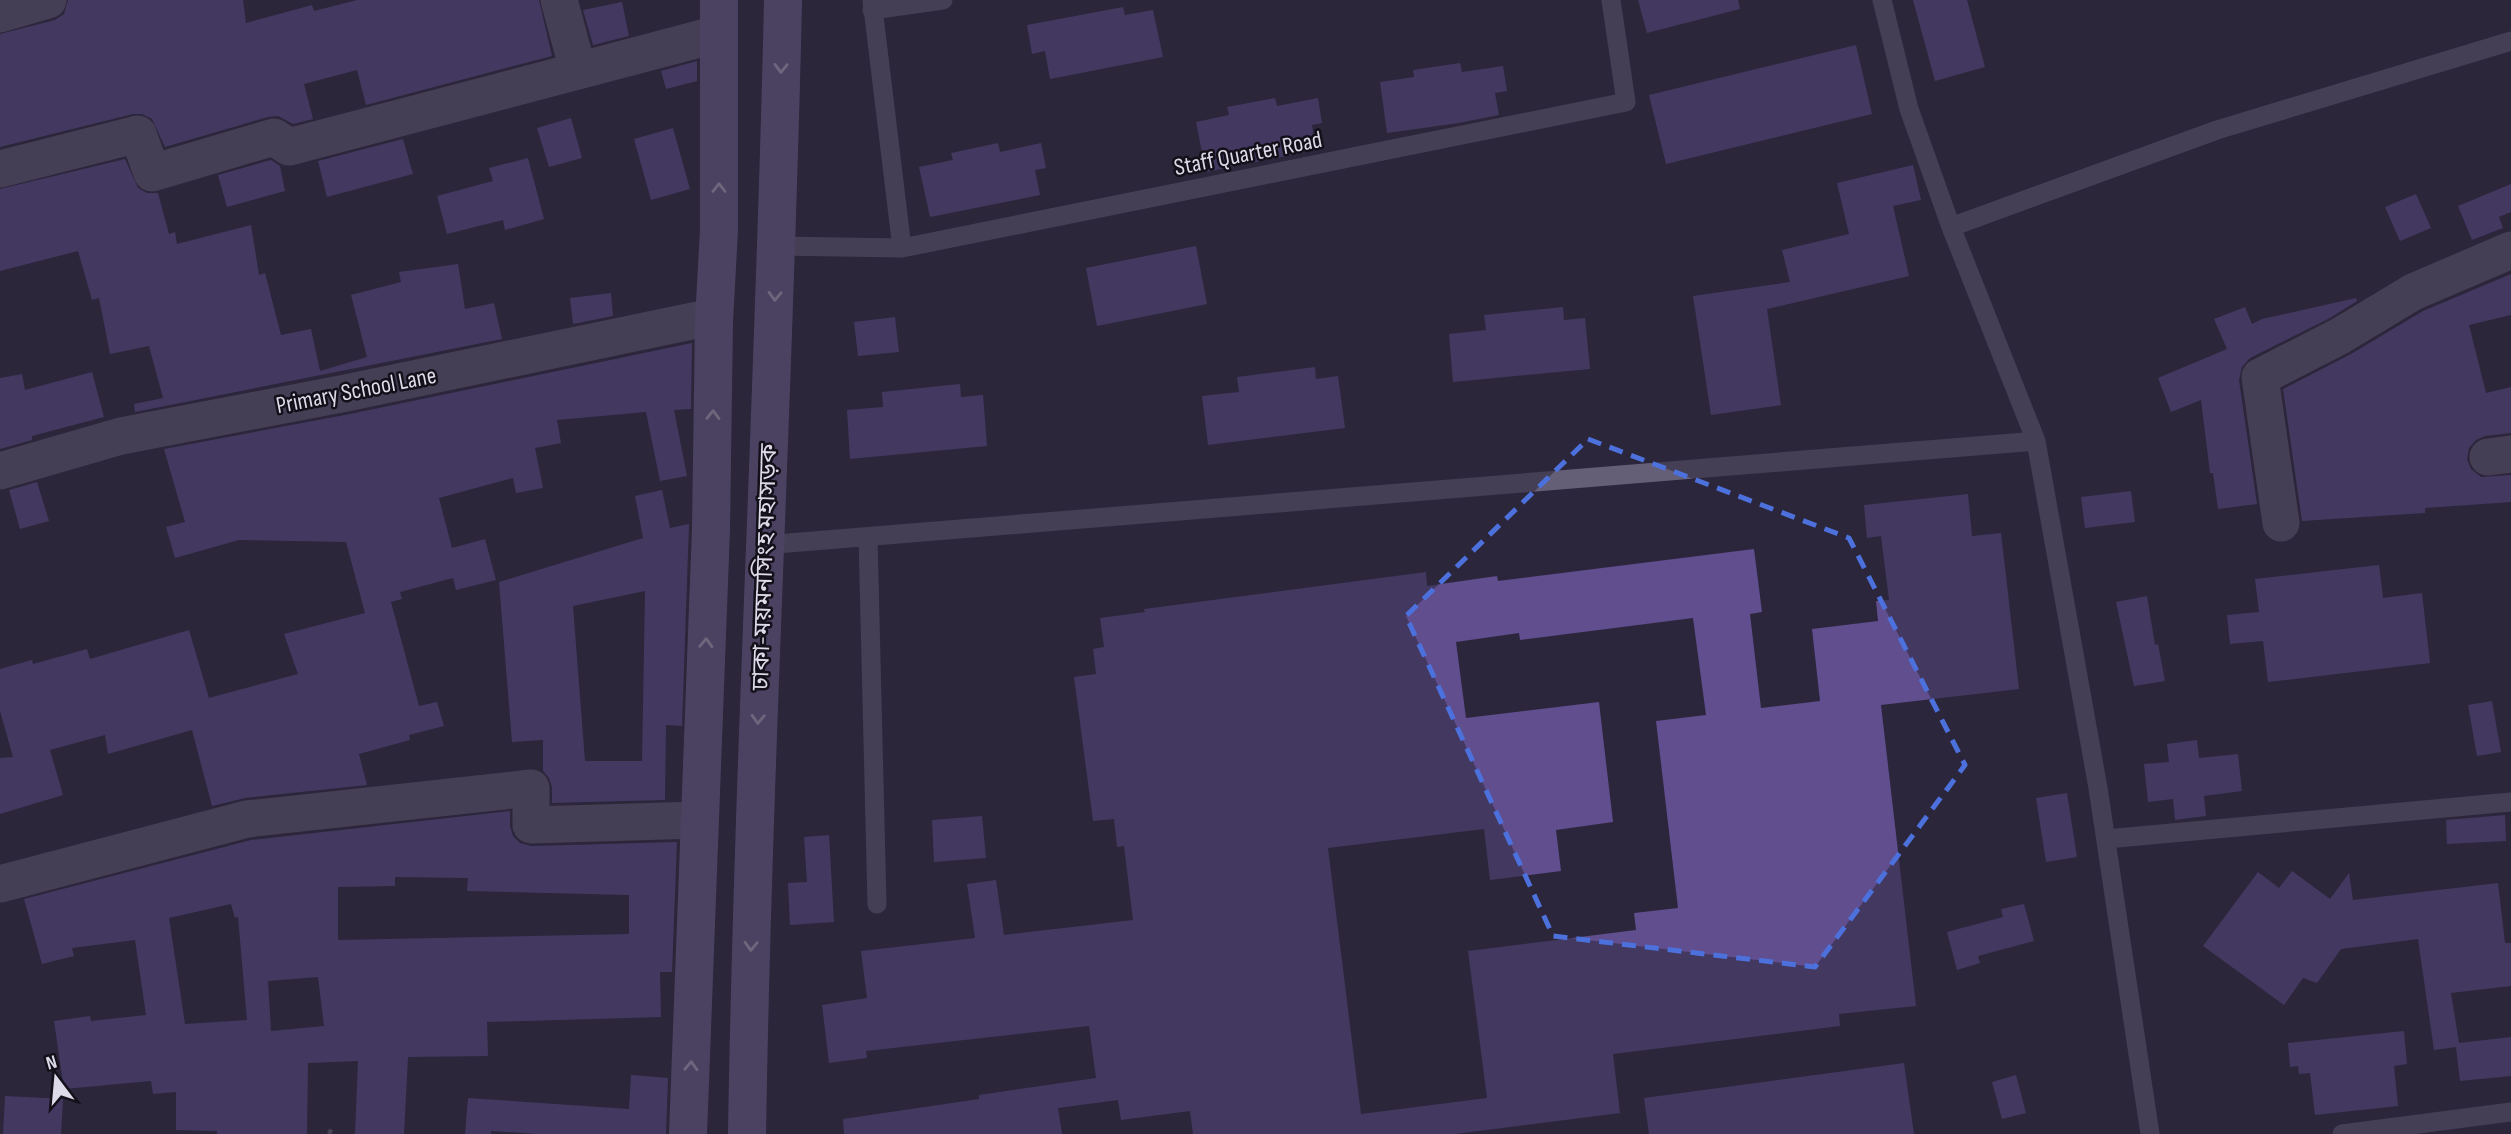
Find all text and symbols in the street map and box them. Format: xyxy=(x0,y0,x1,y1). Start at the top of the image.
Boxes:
one-way arrow xyxy=(773,63,789,74)
street label: Staff Quarter Road xyxy=(1172,125,1325,182)
one-way arrow xyxy=(711,182,727,193)
one-way arrow xyxy=(768,290,783,301)
street label: Primary School Lane xyxy=(273,361,439,420)
one-way arrow xyxy=(705,409,721,420)
street label: ঢাকা-ময়মনসিংহ মহাসড়ক xyxy=(746,443,783,692)
one-way arrow xyxy=(699,637,714,648)
one-way arrow xyxy=(751,714,766,725)
one-way arrow xyxy=(743,941,758,952)
north arrow xyxy=(21,1043,91,1113)
text: N xyxy=(44,1051,60,1076)
one-way arrow xyxy=(684,1060,699,1071)

